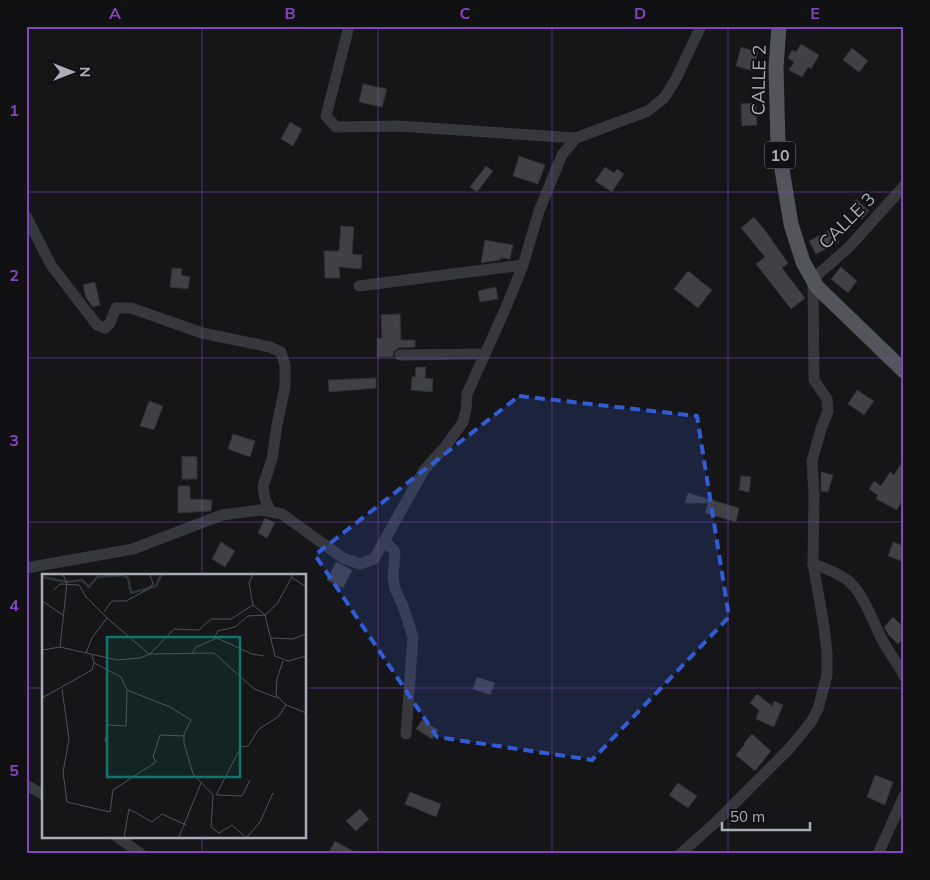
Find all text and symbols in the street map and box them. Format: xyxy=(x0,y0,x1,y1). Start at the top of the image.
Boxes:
text: A xyxy=(109,3,121,23)
text: B xyxy=(284,3,296,23)
text: C xyxy=(460,3,471,23)
text: D xyxy=(634,3,646,23)
text: E xyxy=(810,3,820,23)
street label: CALLE 2 xyxy=(746,44,771,116)
north arrow xyxy=(48,48,98,98)
text: N xyxy=(76,67,94,77)
text: 1 xyxy=(9,100,19,120)
road number: 10 xyxy=(765,142,795,168)
street label: CALLE 3 xyxy=(813,187,880,254)
text: 2 xyxy=(9,265,19,285)
text: 3 xyxy=(9,430,19,450)
inset map xyxy=(42,574,306,838)
text: 4 xyxy=(9,595,19,615)
text: 5 xyxy=(9,760,19,780)
scale bar xyxy=(722,800,810,832)
text: 50 m xyxy=(730,807,765,826)

